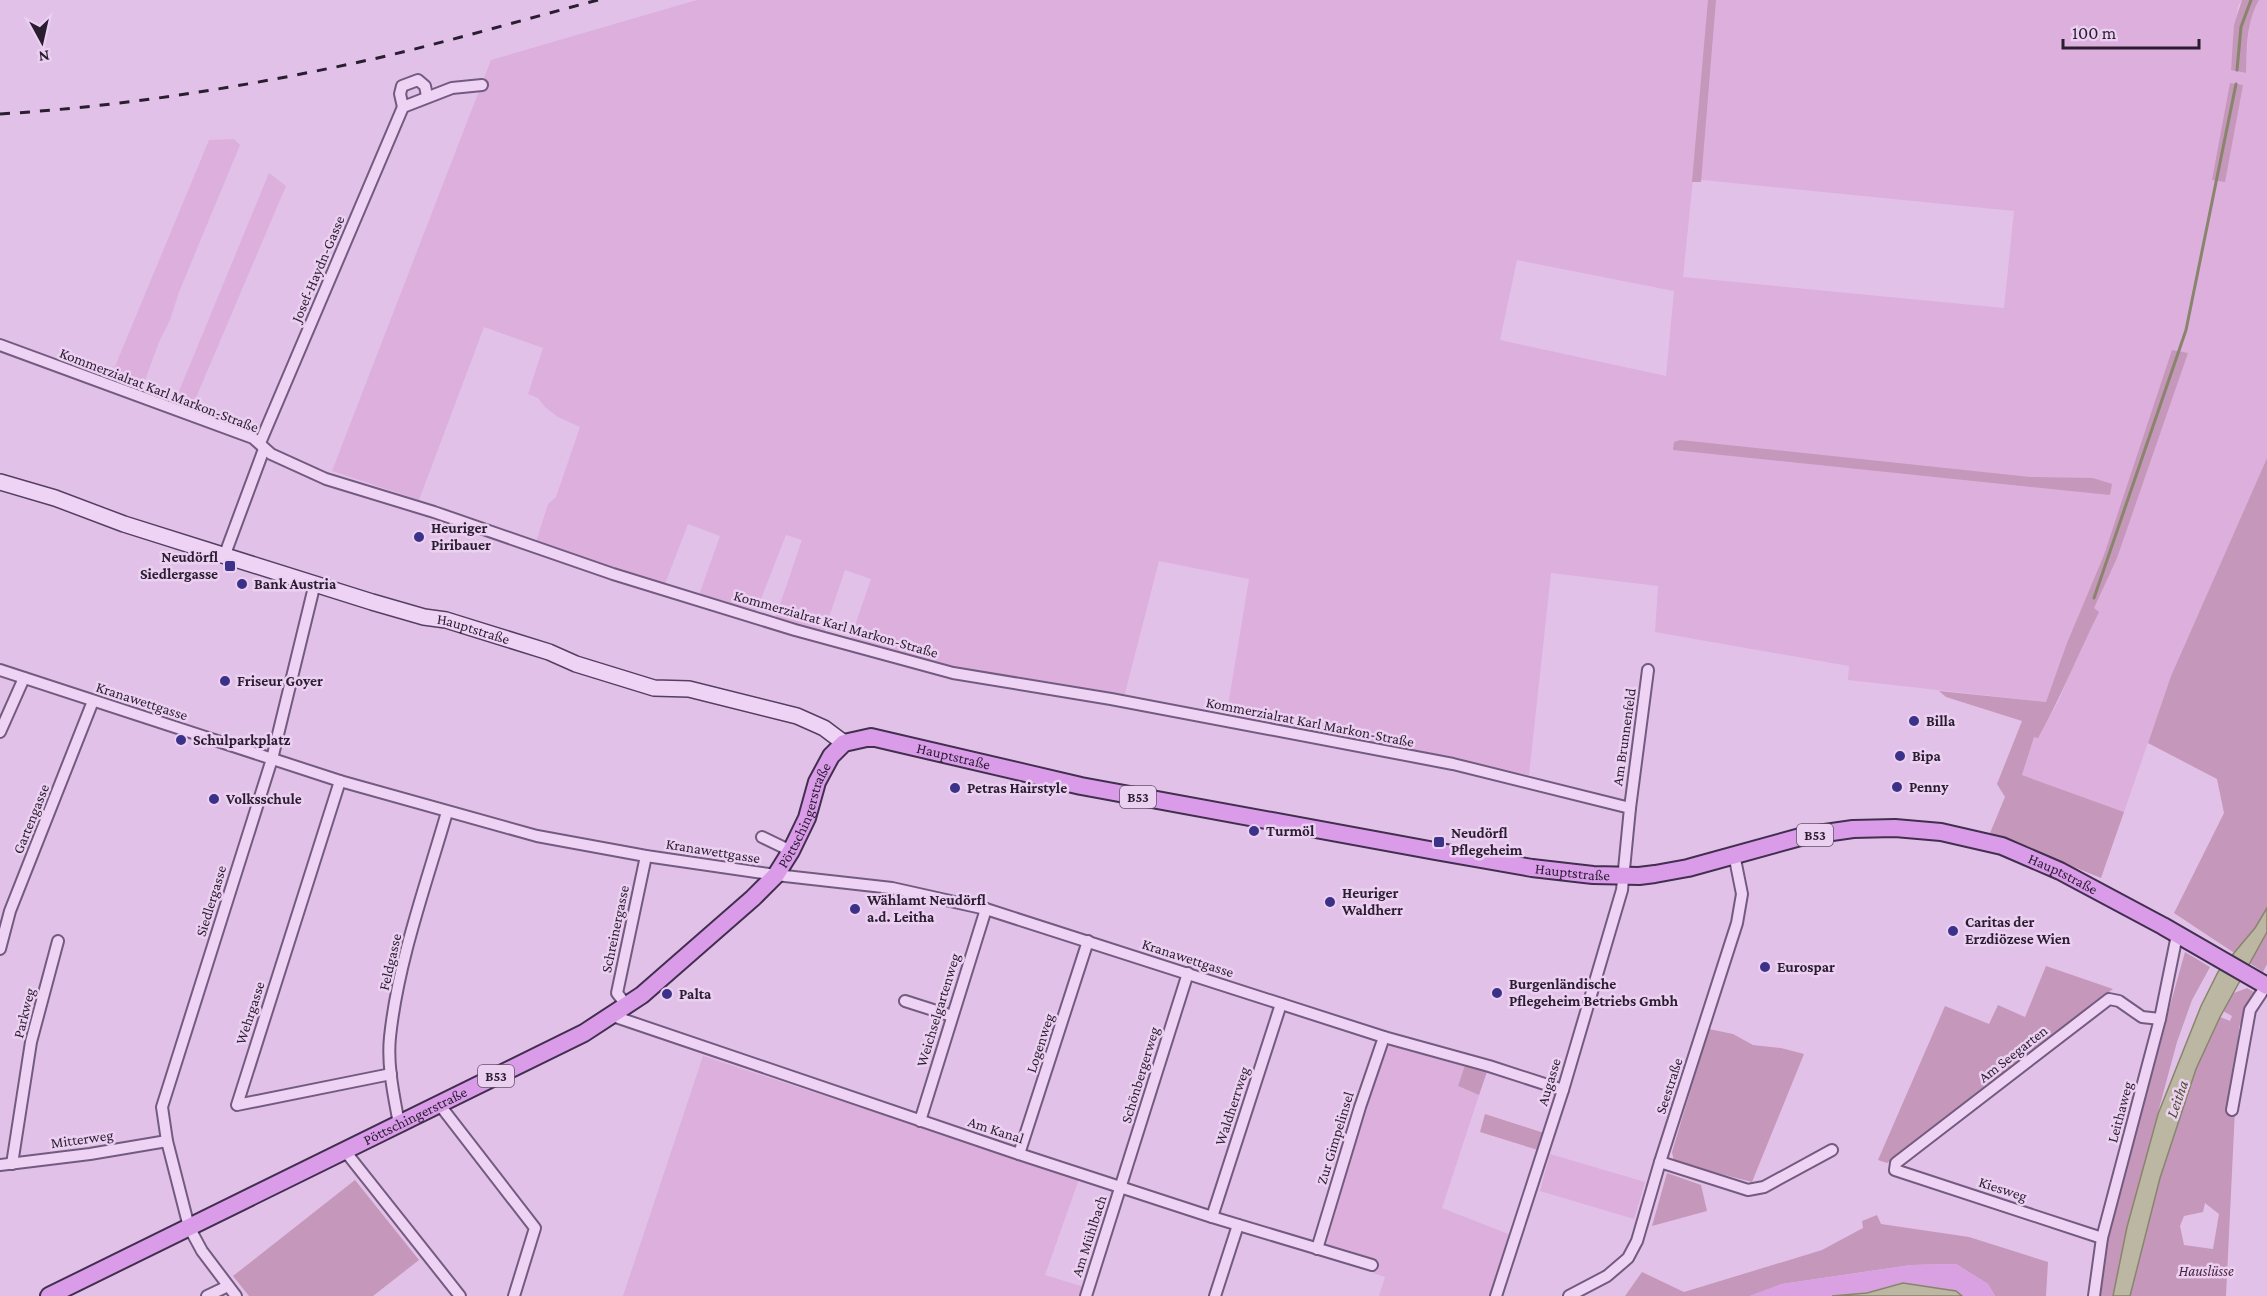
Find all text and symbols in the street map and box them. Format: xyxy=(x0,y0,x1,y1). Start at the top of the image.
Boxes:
north arrow xyxy=(12,12,72,72)
scale bar xyxy=(2063,12,2200,50)
text: 100 m xyxy=(2072,23,2117,43)
text: N xyxy=(37,47,51,66)
street label: Josef-Haydn-Gasse xyxy=(288,213,349,327)
street label: Kommerzialrat Karl Markon-Straße xyxy=(57,345,261,436)
place label: Heuriger Piribauer xyxy=(431,520,491,553)
marker: Heuriger Piribauer xyxy=(412,530,426,544)
place label: Neudörfl Siedlergasse xyxy=(140,549,218,582)
marker: Neudörfl Siedlergasse xyxy=(223,559,237,573)
place label: Bank Austria xyxy=(254,576,337,592)
marker: Bank Austria xyxy=(235,577,249,591)
street label: Kommerzialrat Karl Markon-Straße xyxy=(732,587,940,661)
street label: Hauptstraße xyxy=(436,611,512,647)
place label: Friseur Goyer xyxy=(237,673,323,689)
marker: Friseur Goyer xyxy=(218,674,232,688)
street label: Kranawettgasse xyxy=(94,679,190,724)
street label: Am Brunnenfeld xyxy=(1609,687,1639,787)
street label: Kommerzialrat Karl Markon-Straße xyxy=(1205,694,1416,750)
place label: Billa xyxy=(1926,713,1956,729)
marker: Billa xyxy=(1907,714,1921,728)
place label: Schulparkplatz xyxy=(193,732,290,748)
marker: Schulparkplatz xyxy=(174,733,188,747)
street label: Hauptstraße xyxy=(915,740,992,773)
place label: Bipa xyxy=(1912,748,1941,764)
marker: Bipa xyxy=(1893,749,1907,763)
street label: Pöttschingerstraße xyxy=(774,759,834,871)
place label: Penny xyxy=(1909,779,1949,795)
place label: Petras Hairstyle xyxy=(967,780,1067,796)
marker: Penny xyxy=(1890,780,1904,794)
street label: Gartengasse xyxy=(10,781,53,857)
marker: Petras Hairstyle xyxy=(948,781,962,795)
road number: B53 xyxy=(1120,786,1156,808)
place label: Volksschule xyxy=(225,791,302,807)
marker: Volksschule xyxy=(207,792,221,806)
place label: Turmöl xyxy=(1266,823,1315,839)
marker: Turmöl xyxy=(1247,824,1261,838)
road number: B53 xyxy=(1797,824,1833,846)
place label: Neudörfl Pflegeheim xyxy=(1451,825,1523,858)
marker: Neudörfl Pflegeheim xyxy=(1432,835,1446,849)
street label: Kranawettgasse xyxy=(665,836,762,867)
street label: Hauptstraße xyxy=(2026,850,2101,898)
street label: Hauptstraße xyxy=(1534,860,1610,883)
street label: Siedlergasse xyxy=(193,863,230,939)
street label: Schreinergasse xyxy=(598,883,633,974)
place label: Heuriger Waldherr xyxy=(1341,885,1403,918)
place label: Wählamt Neudörfl a.d. Leitha xyxy=(866,892,986,925)
marker: Heuriger Waldherr xyxy=(1323,895,1337,909)
marker: Wählamt Neudörfl a.d. Leitha xyxy=(848,902,862,916)
place label: Caritas der Erzdiözese Wien xyxy=(1965,914,2071,947)
marker: Caritas der Erzdiözese Wien xyxy=(1946,924,1960,938)
street label: Feldgasse xyxy=(376,932,405,992)
street label: Kranawettgasse xyxy=(1140,936,1236,981)
street label: Weichselgartenweg xyxy=(913,951,964,1069)
place label: Eurospar xyxy=(1777,959,1835,975)
marker: Eurospar xyxy=(1758,960,1772,974)
place label: Burgenländische Pflegeheim Betriebs Gmbh xyxy=(1509,976,1679,1009)
street label: Wehrgasse xyxy=(232,979,269,1047)
street label: Parkweg xyxy=(10,986,39,1040)
place label: Palta xyxy=(679,986,712,1002)
marker: Burgenländische Pflegeheim Betriebs Gmbh xyxy=(1490,986,1504,1000)
marker: Palta xyxy=(660,987,674,1001)
street label: Logenweg xyxy=(1023,1011,1058,1075)
street label: Am Seegarten xyxy=(1976,1022,2051,1087)
street label: Schönbergerweg xyxy=(1118,1025,1163,1125)
street label: Augasse xyxy=(1534,1056,1565,1108)
street label: Seestraße xyxy=(1652,1056,1686,1116)
road number: B53 xyxy=(478,1065,514,1087)
street label: Waldherrweg xyxy=(1212,1065,1253,1148)
water label: Leitha xyxy=(2163,1078,2191,1120)
street label: Leithaweg xyxy=(2104,1080,2137,1145)
street label: Pöttschingerstraße xyxy=(361,1084,470,1148)
street label: Zur Gimpelinsel xyxy=(1313,1090,1358,1187)
street label: Am Kanal xyxy=(966,1113,1026,1147)
street label: Mitterweg xyxy=(50,1127,114,1152)
street label: Kiesweg xyxy=(1977,1174,2029,1205)
street label: Am Mühlbach xyxy=(1068,1193,1110,1279)
park label: Hauslüsse xyxy=(2178,1263,2234,1279)

